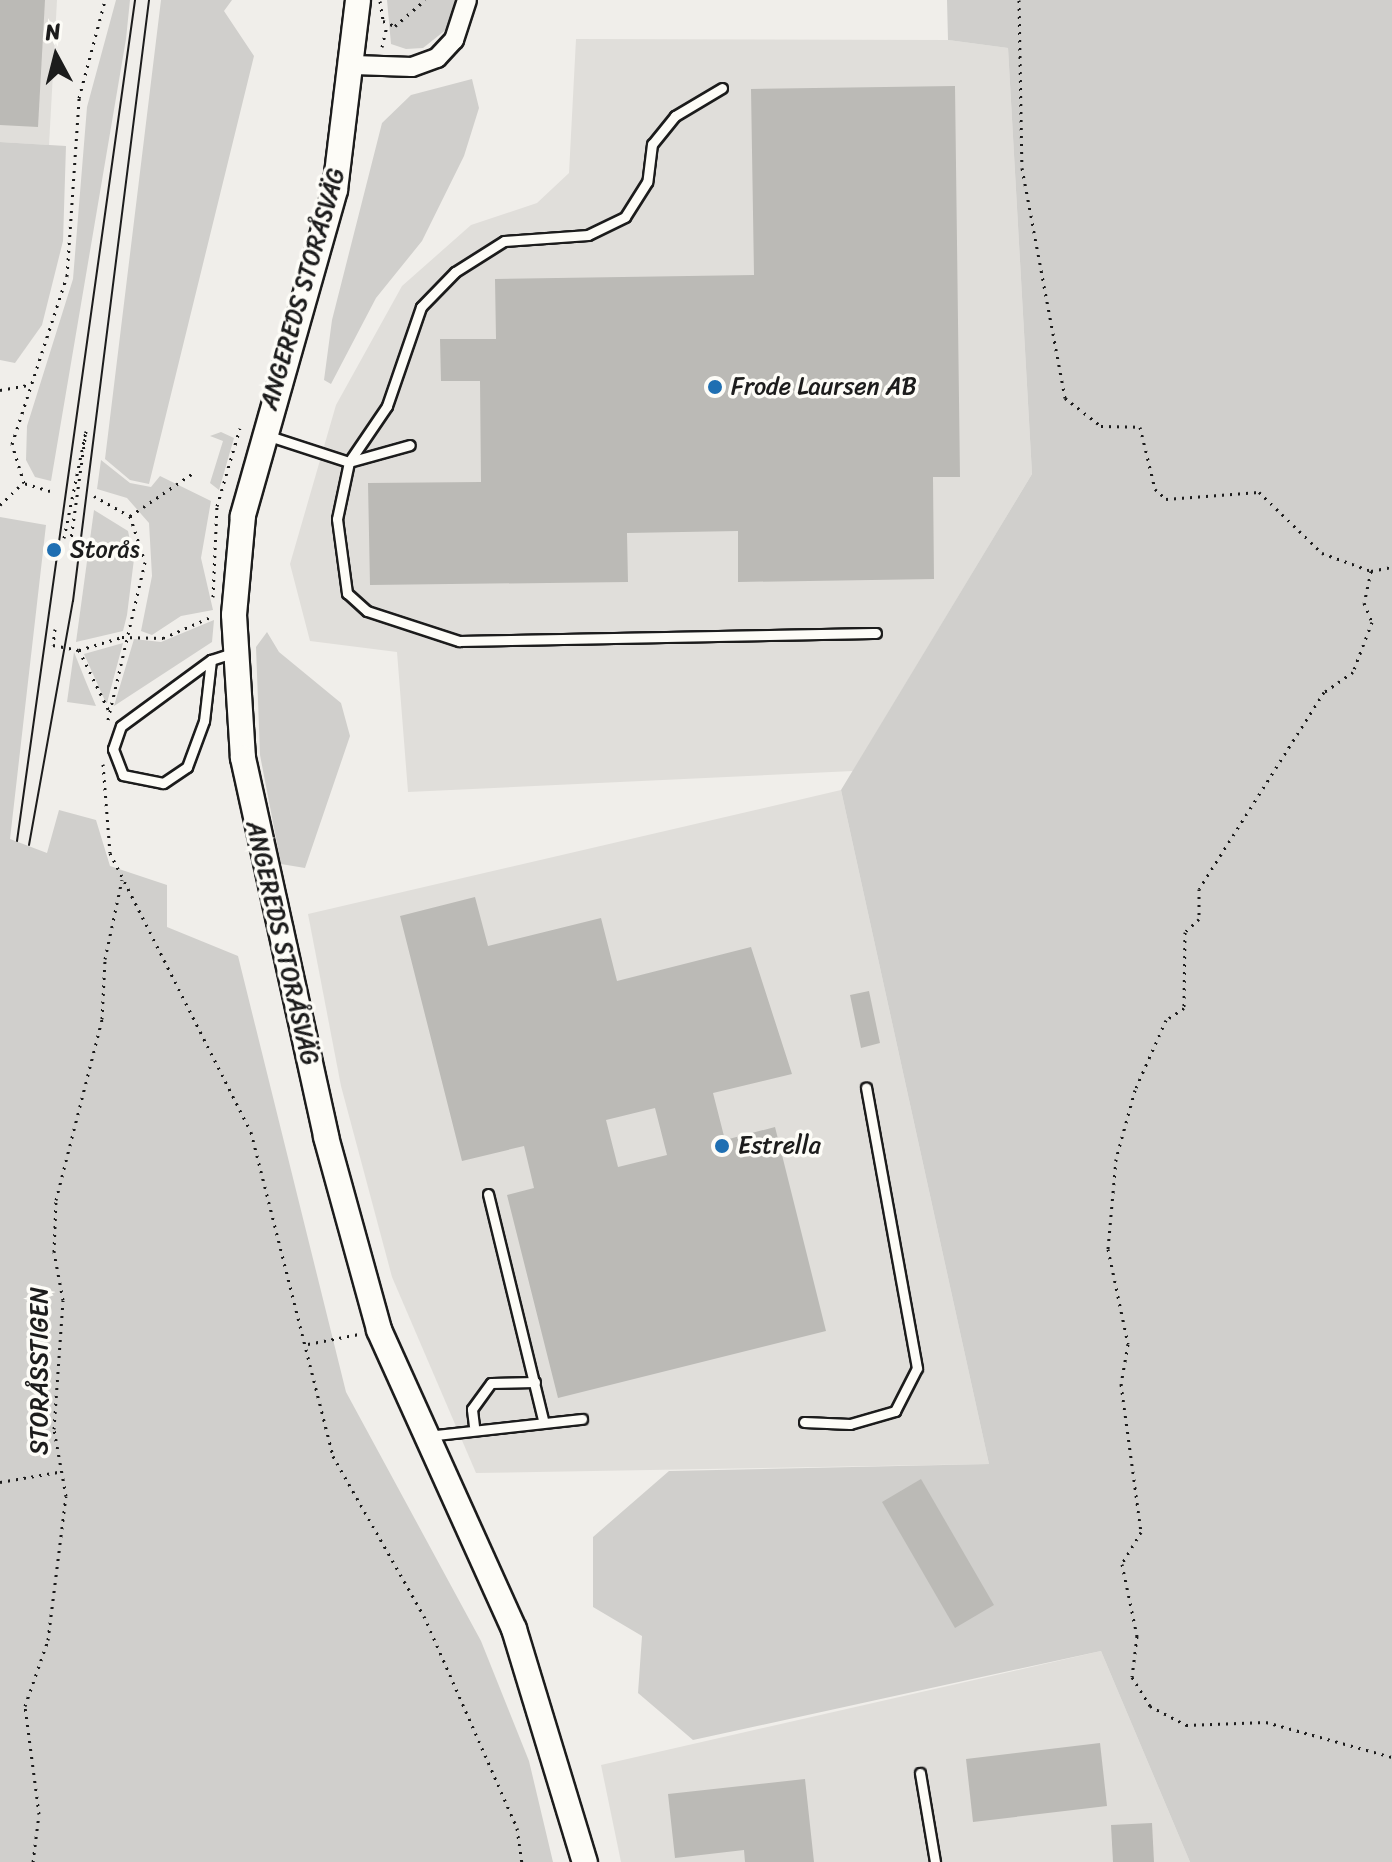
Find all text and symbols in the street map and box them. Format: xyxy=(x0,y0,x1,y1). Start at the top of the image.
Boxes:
text: N xyxy=(43,11,63,52)
north arrow xyxy=(16,16,96,96)
street label: ANGEREDS STORÅSVÄG xyxy=(254,161,352,417)
place label: Frode Laursen AB xyxy=(731,373,916,401)
marker: Frode Laursen AB xyxy=(706,378,724,396)
place label: Storås xyxy=(70,536,139,564)
marker: Storås xyxy=(45,541,63,559)
street label: ANGEREDS STORÅSVÄG xyxy=(239,814,325,1072)
place label: Estrella xyxy=(738,1132,821,1160)
marker: Estrella xyxy=(713,1137,731,1155)
street label: STORÅSSTIGEN xyxy=(26,1287,54,1455)

